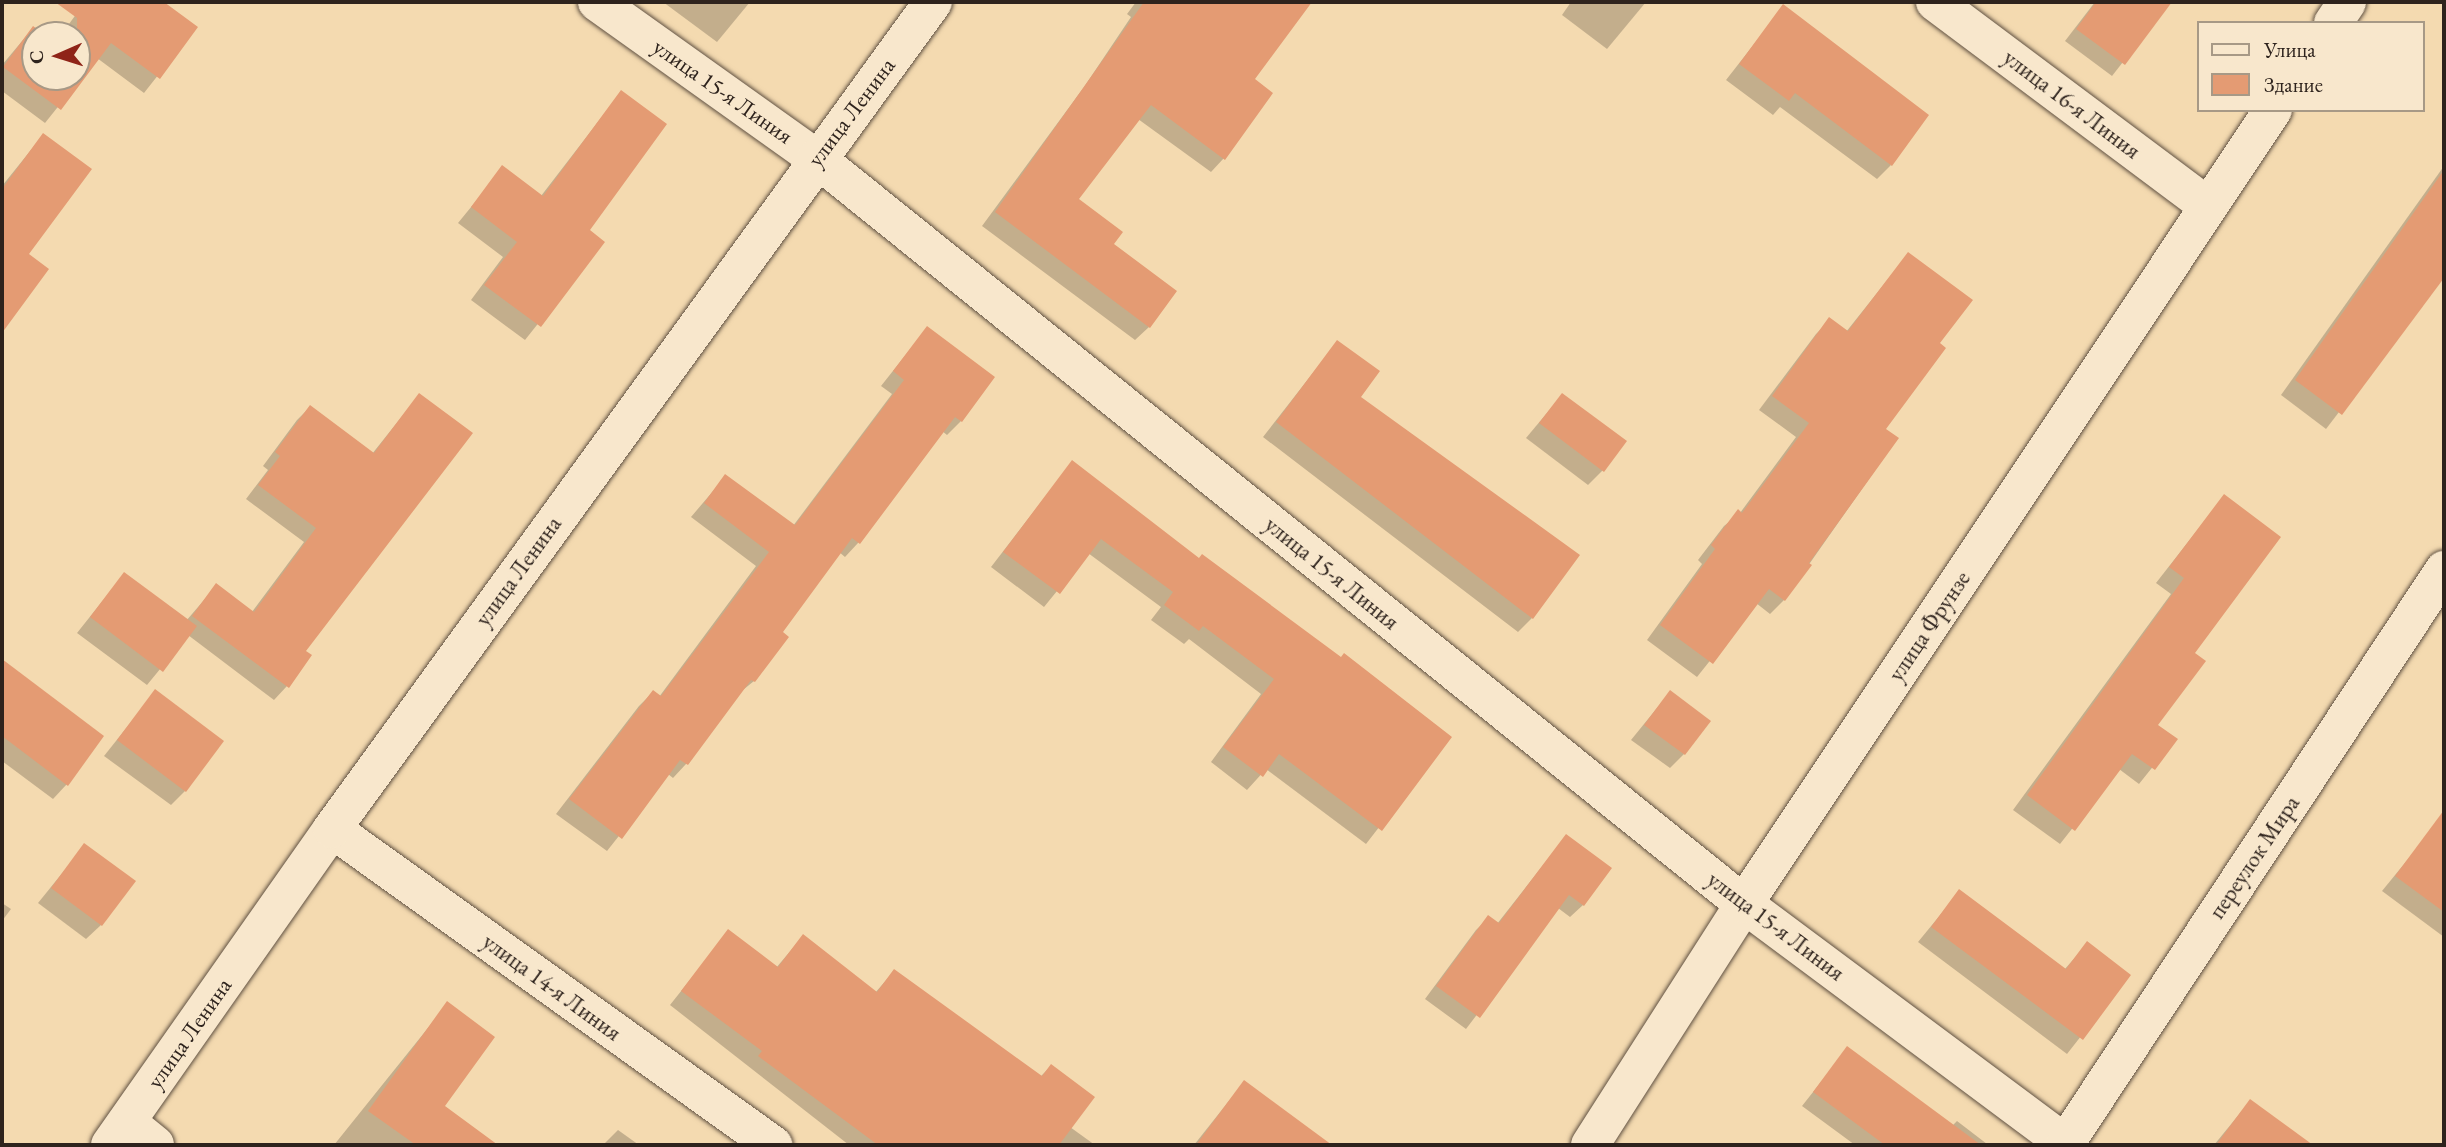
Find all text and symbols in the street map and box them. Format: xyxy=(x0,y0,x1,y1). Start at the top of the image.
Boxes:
north arrow xyxy=(21,21,91,91)
legend xyxy=(2198,21,2425,112)
street label: улица 15-я Линия xyxy=(648,33,798,149)
text: Улица xyxy=(2264,36,2316,63)
street label: улица 16-я Линия xyxy=(1998,43,2146,165)
text: С xyxy=(24,50,49,64)
street label: улица Ленина xyxy=(801,52,901,172)
text: Здание xyxy=(2264,71,2323,98)
street label: улица Ленина xyxy=(469,511,567,631)
street label: улица 15-я Линия xyxy=(1259,511,1405,635)
street label: улица Фрунзе xyxy=(1882,566,1976,686)
street label: переулок Мира xyxy=(2203,790,2305,924)
street label: улица 15-я Линия xyxy=(1702,865,1850,987)
street label: улица 14-я Линия xyxy=(477,927,627,1047)
street label: улица Ленина xyxy=(141,972,237,1094)

